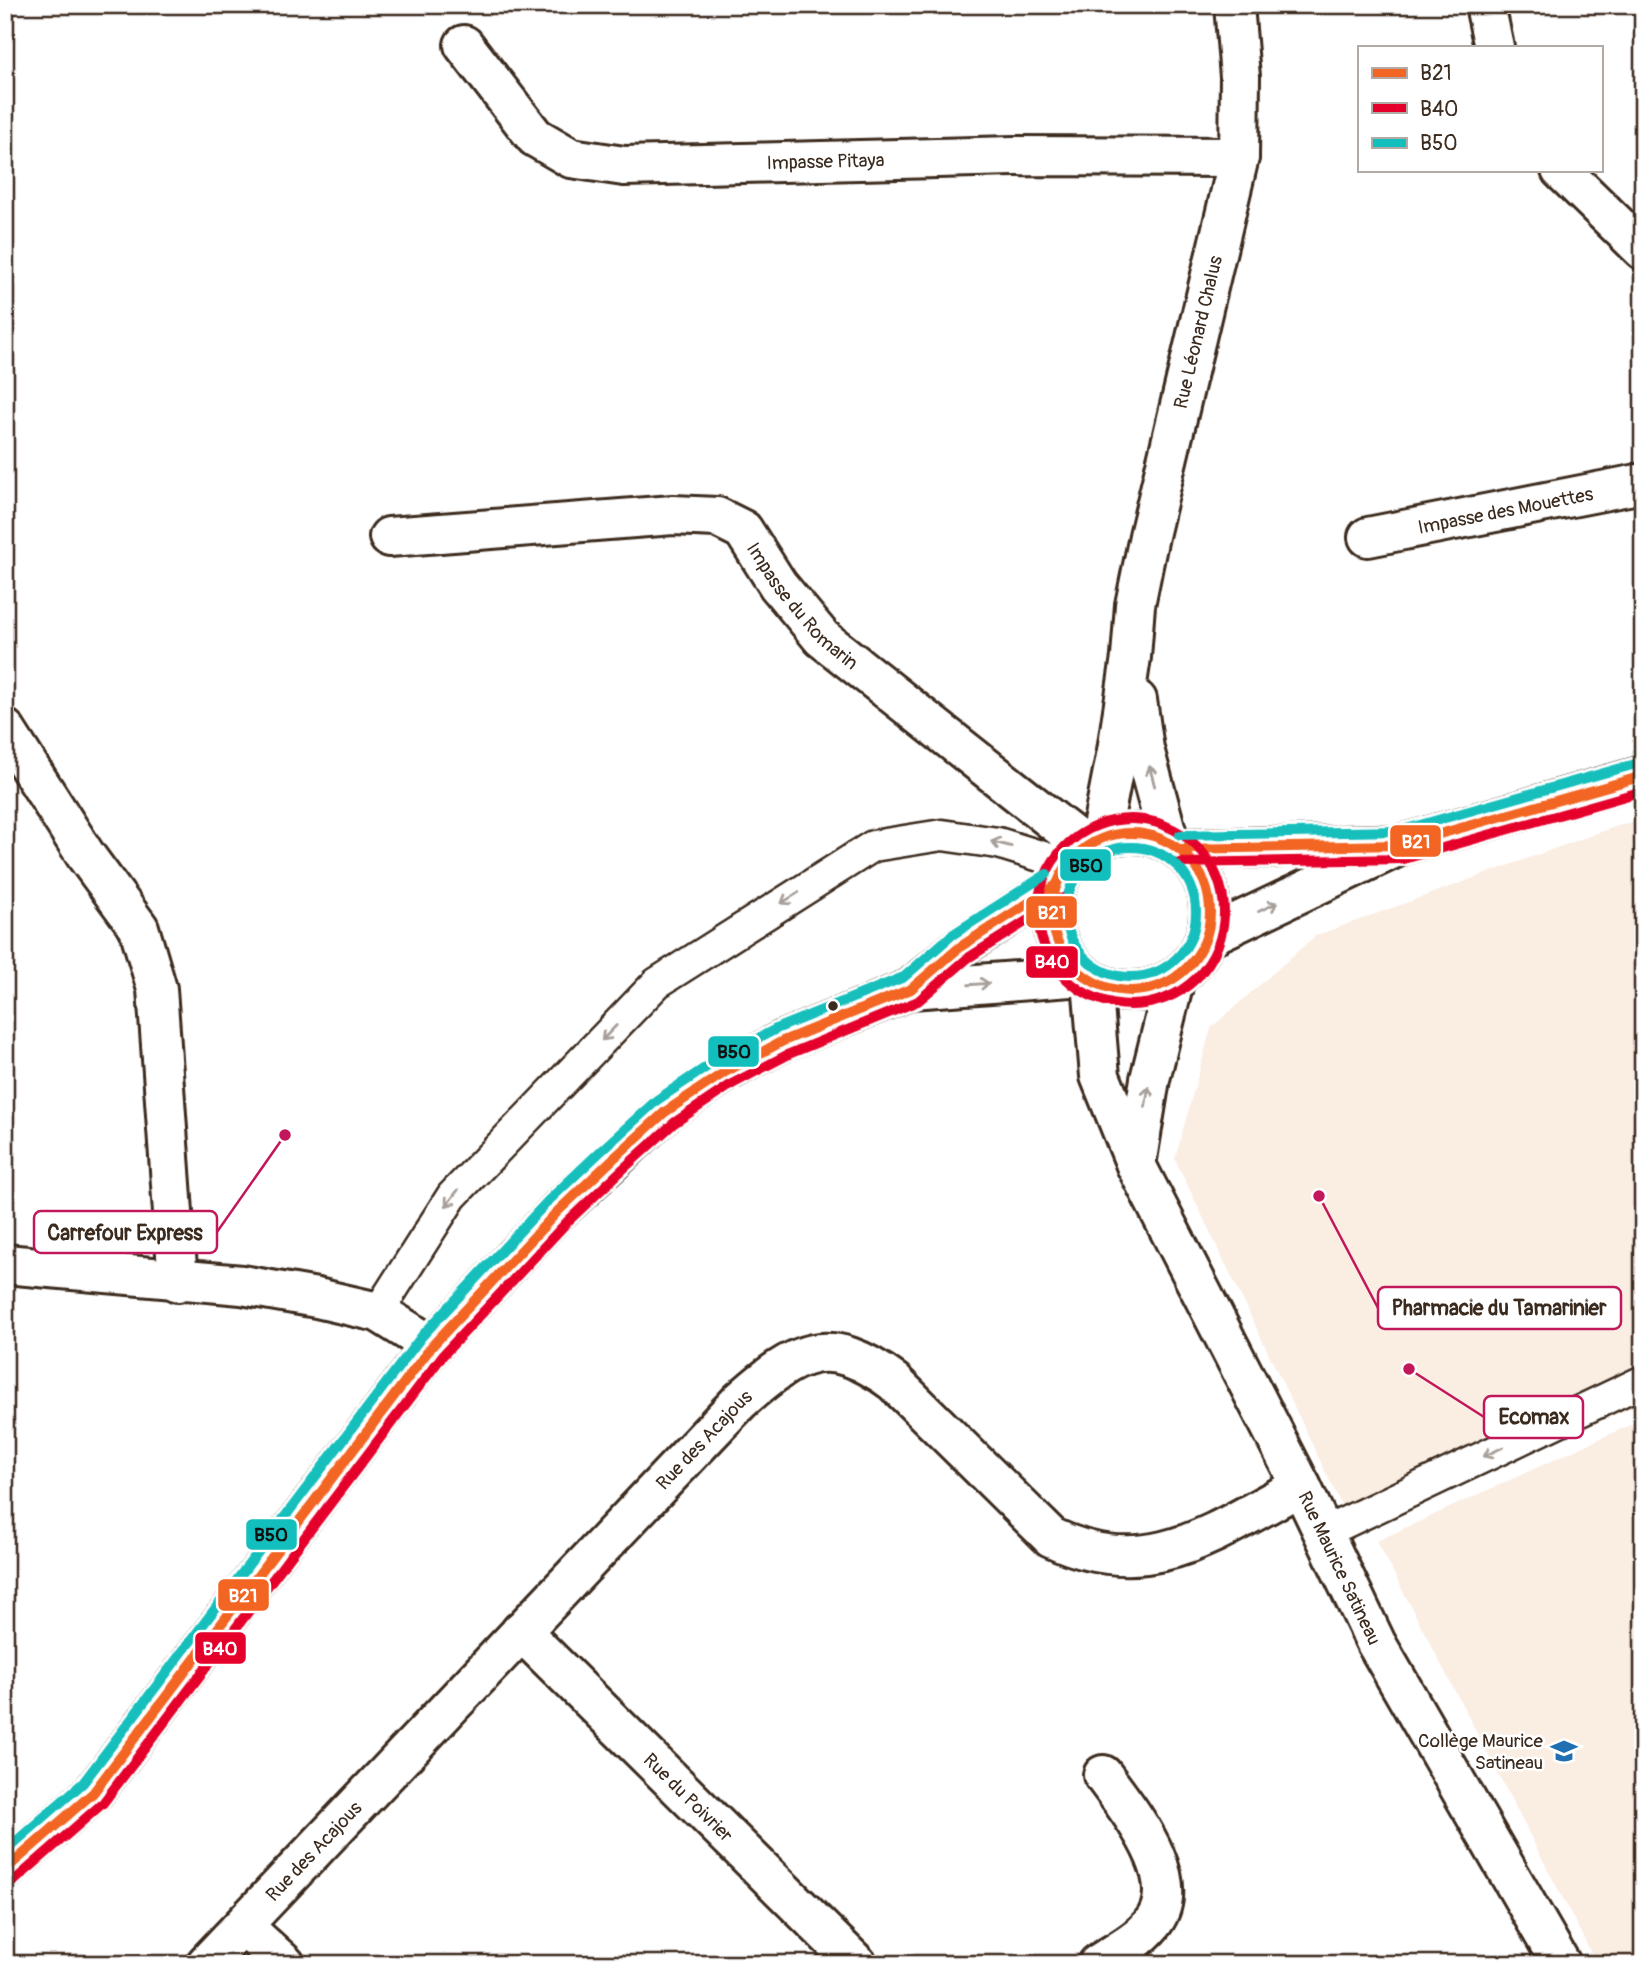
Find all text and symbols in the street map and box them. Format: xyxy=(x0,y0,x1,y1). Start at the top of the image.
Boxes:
legend xyxy=(1358,46,1602,172)
text: B21 xyxy=(1420,60,1452,87)
text: B40 xyxy=(1420,96,1458,123)
text: B50 xyxy=(1420,130,1458,157)
street label: Impasse Pitaya xyxy=(766,148,885,175)
street label: Rue Léonard Chalus xyxy=(1169,253,1228,411)
street label: Impasse des Mouettes xyxy=(1416,482,1596,540)
street label: Impasse du Romarin xyxy=(741,538,863,675)
one-way arrow xyxy=(1144,765,1157,787)
line badge: B21 xyxy=(1389,824,1442,858)
text: B21 xyxy=(1402,830,1430,854)
one-way arrow xyxy=(990,837,1013,851)
line badge: B50 xyxy=(1059,848,1112,882)
text: B50 xyxy=(1069,854,1103,878)
one-way arrow xyxy=(781,892,801,906)
line badge: B21 xyxy=(1025,895,1078,929)
one-way arrow xyxy=(1257,899,1278,913)
text: B21 xyxy=(1038,901,1066,925)
line badge: B40 xyxy=(1025,945,1079,979)
text: B40 xyxy=(1035,950,1069,974)
one-way arrow xyxy=(967,978,990,991)
unlabelled marker xyxy=(826,999,840,1013)
one-way arrow xyxy=(600,1024,617,1041)
line badge: B50 xyxy=(707,1035,760,1068)
text: B50 xyxy=(717,1040,751,1064)
one-way arrow xyxy=(1141,1086,1154,1109)
one-way arrow xyxy=(445,1188,460,1207)
callout: Carrefour Express xyxy=(34,1211,217,1253)
text: Carrefour Express xyxy=(47,1220,203,1247)
callout: Pharmacie du Tamarinier xyxy=(1378,1287,1621,1329)
text: Pharmacie du Tamarinier xyxy=(1392,1295,1607,1322)
street label: Rue des Acajous xyxy=(651,1385,758,1495)
callout: Ecomax xyxy=(1484,1396,1583,1438)
text: Ecomax xyxy=(1498,1404,1570,1431)
one-way arrow xyxy=(1483,1446,1504,1459)
street label: Rue Maurice Satineau xyxy=(1292,1488,1386,1649)
line badge: B50 xyxy=(245,1518,298,1551)
text: B50 xyxy=(254,1523,288,1547)
line badge: B21 xyxy=(217,1578,270,1612)
text: B21 xyxy=(229,1584,257,1608)
line badge: B40 xyxy=(194,1631,247,1665)
text: B40 xyxy=(203,1637,237,1661)
place label: Collège Maurice Satineau xyxy=(1418,1729,1544,1775)
school or university icon: Collège Maurice Satineau xyxy=(1549,1736,1579,1766)
street label: Rue du Poivrier xyxy=(638,1748,738,1848)
street label: Rue des Acajous xyxy=(261,1796,368,1907)

